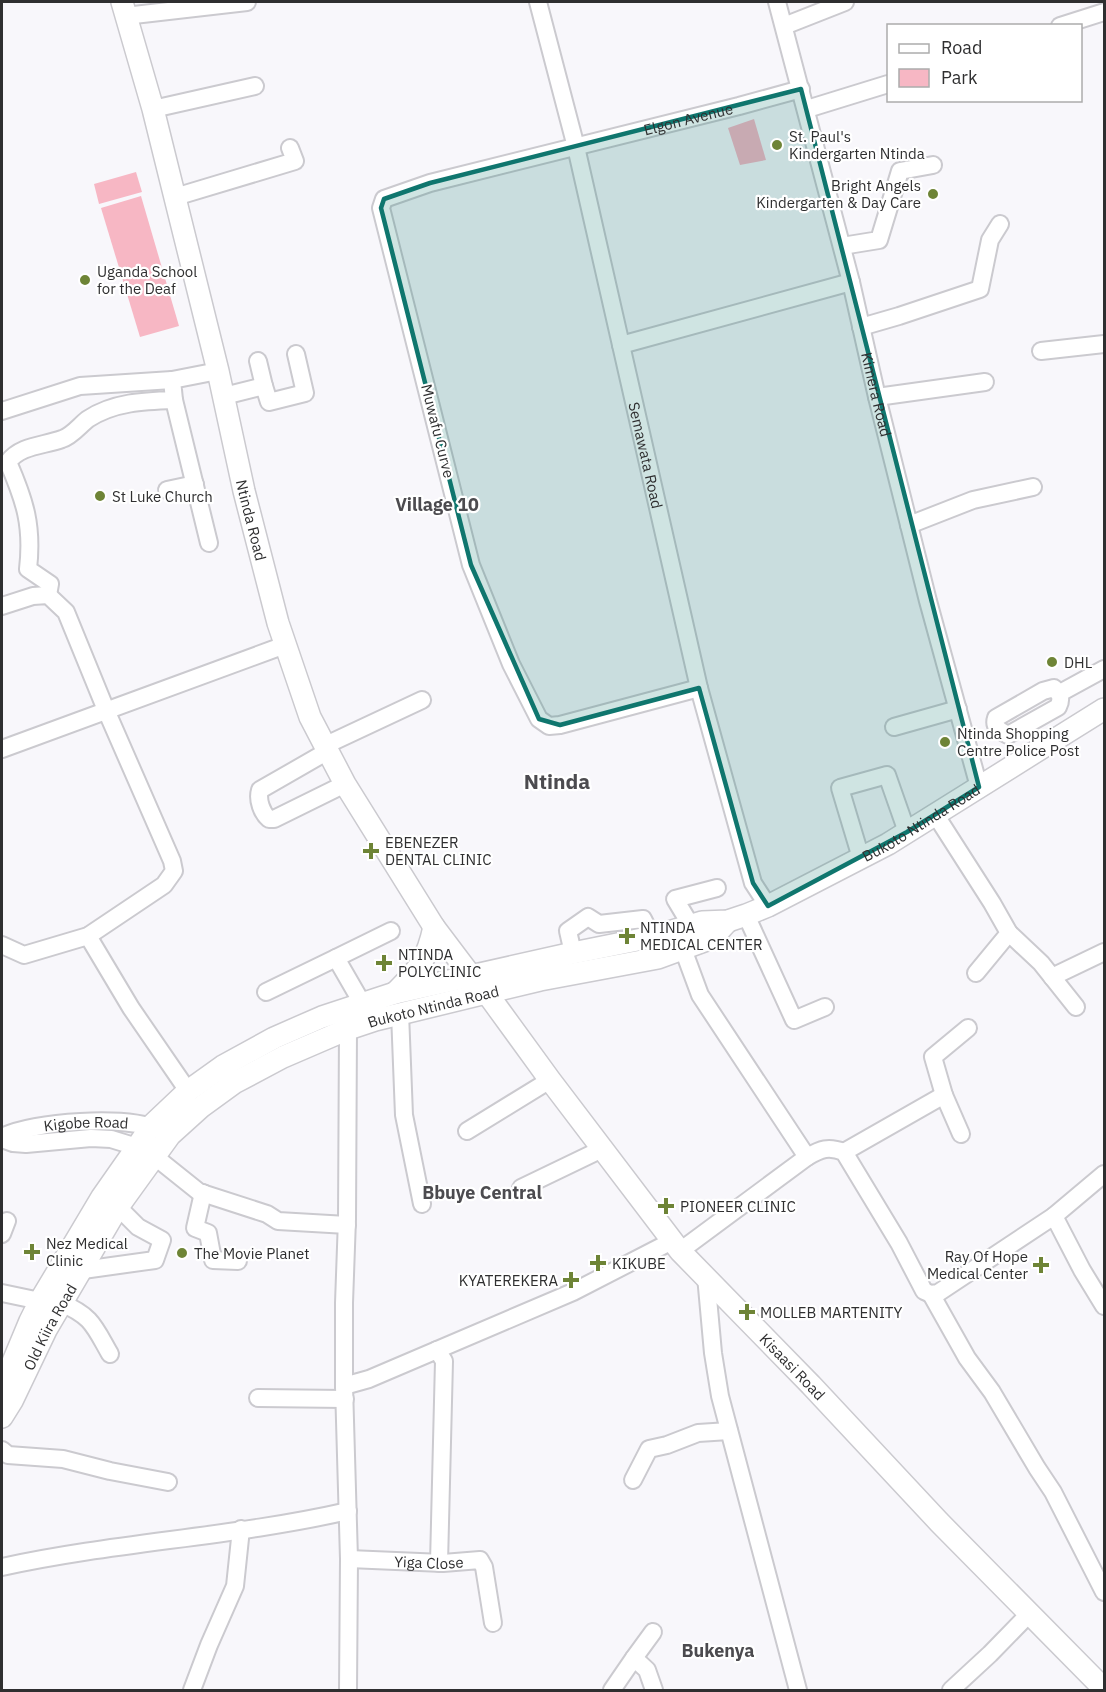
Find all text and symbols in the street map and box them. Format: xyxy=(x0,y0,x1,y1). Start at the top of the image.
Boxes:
legend xyxy=(887,24,1082,102)
text: Road xyxy=(941,36,982,59)
text: Park xyxy=(941,66,978,89)
street label: Elgon Avenue xyxy=(642,98,735,139)
place label: St. Paul's Kindergarten Ntinda xyxy=(789,127,925,163)
marker: St. Paul's Kindergarten Ntinda xyxy=(770,138,784,152)
place label: Bright Angels Kindergarten & Day Care xyxy=(756,176,921,212)
marker: Bright Angels Kindergarten & Day Care xyxy=(926,187,940,201)
place label: Uganda School for the Deaf xyxy=(97,262,197,298)
marker: Uganda School for the Deaf xyxy=(78,273,92,287)
street label: Kimera Road xyxy=(858,350,896,439)
street label: Muwafu Curve xyxy=(417,382,459,480)
street label: Semawata Road xyxy=(625,400,667,510)
street label: Ntinda Road xyxy=(232,478,271,562)
place label: St Luke Church xyxy=(112,487,213,506)
marker: St Luke Church xyxy=(93,489,107,503)
district label: Village 10 xyxy=(395,493,479,516)
place label: DHL xyxy=(1064,653,1093,672)
marker: DHL xyxy=(1045,655,1059,669)
place label: Ntinda Shopping Centre Police Post xyxy=(957,724,1079,760)
marker: Ntinda Shopping Centre Police Post xyxy=(938,735,952,749)
district label: Ntinda xyxy=(524,767,590,795)
street label: Bukoto Ntinda Road xyxy=(859,780,983,865)
place label: EBENEZER DENTAL CLINIC xyxy=(385,833,491,869)
marker: EBENEZER DENTAL CLINIC xyxy=(362,842,380,860)
place label: NTINDA MEDICAL CENTER xyxy=(640,918,763,954)
marker: NTINDA MEDICAL CENTER xyxy=(618,927,636,945)
place label: NTINDA POLYCLINIC xyxy=(398,945,481,981)
marker: NTINDA POLYCLINIC xyxy=(375,954,393,972)
street label: Bukoto Ntinda Road xyxy=(365,981,501,1031)
street label: Kigobe Road xyxy=(42,1112,129,1135)
district label: Bbuye Central xyxy=(422,1181,542,1204)
marker: PIONEER CLINIC xyxy=(657,1197,675,1215)
place label: PIONEER CLINIC xyxy=(680,1197,796,1216)
place label: Nez Medical Clinic xyxy=(46,1234,128,1270)
marker: Nez Medical Clinic xyxy=(23,1243,41,1261)
place label: The Movie Planet xyxy=(194,1244,309,1263)
marker: The Movie Planet xyxy=(175,1246,189,1260)
place label: Ray Of Hope Medical Center xyxy=(927,1247,1028,1283)
marker: KIKUBE xyxy=(589,1254,607,1272)
place label: KIKUBE xyxy=(612,1254,666,1273)
marker: Ray Of Hope Medical Center xyxy=(1032,1256,1050,1274)
place label: KYATEREKERA xyxy=(459,1271,558,1290)
marker: KYATEREKERA xyxy=(562,1271,580,1289)
street label: Old Kiira Road xyxy=(19,1280,81,1373)
marker: MOLLEB MARTENITY xyxy=(738,1303,756,1321)
place label: MOLLEB MARTENITY xyxy=(760,1303,902,1322)
street label: Kisaasi Road xyxy=(756,1329,829,1404)
street label: Yiga Close xyxy=(394,1551,464,1573)
district label: Bukenya xyxy=(682,1639,754,1662)

